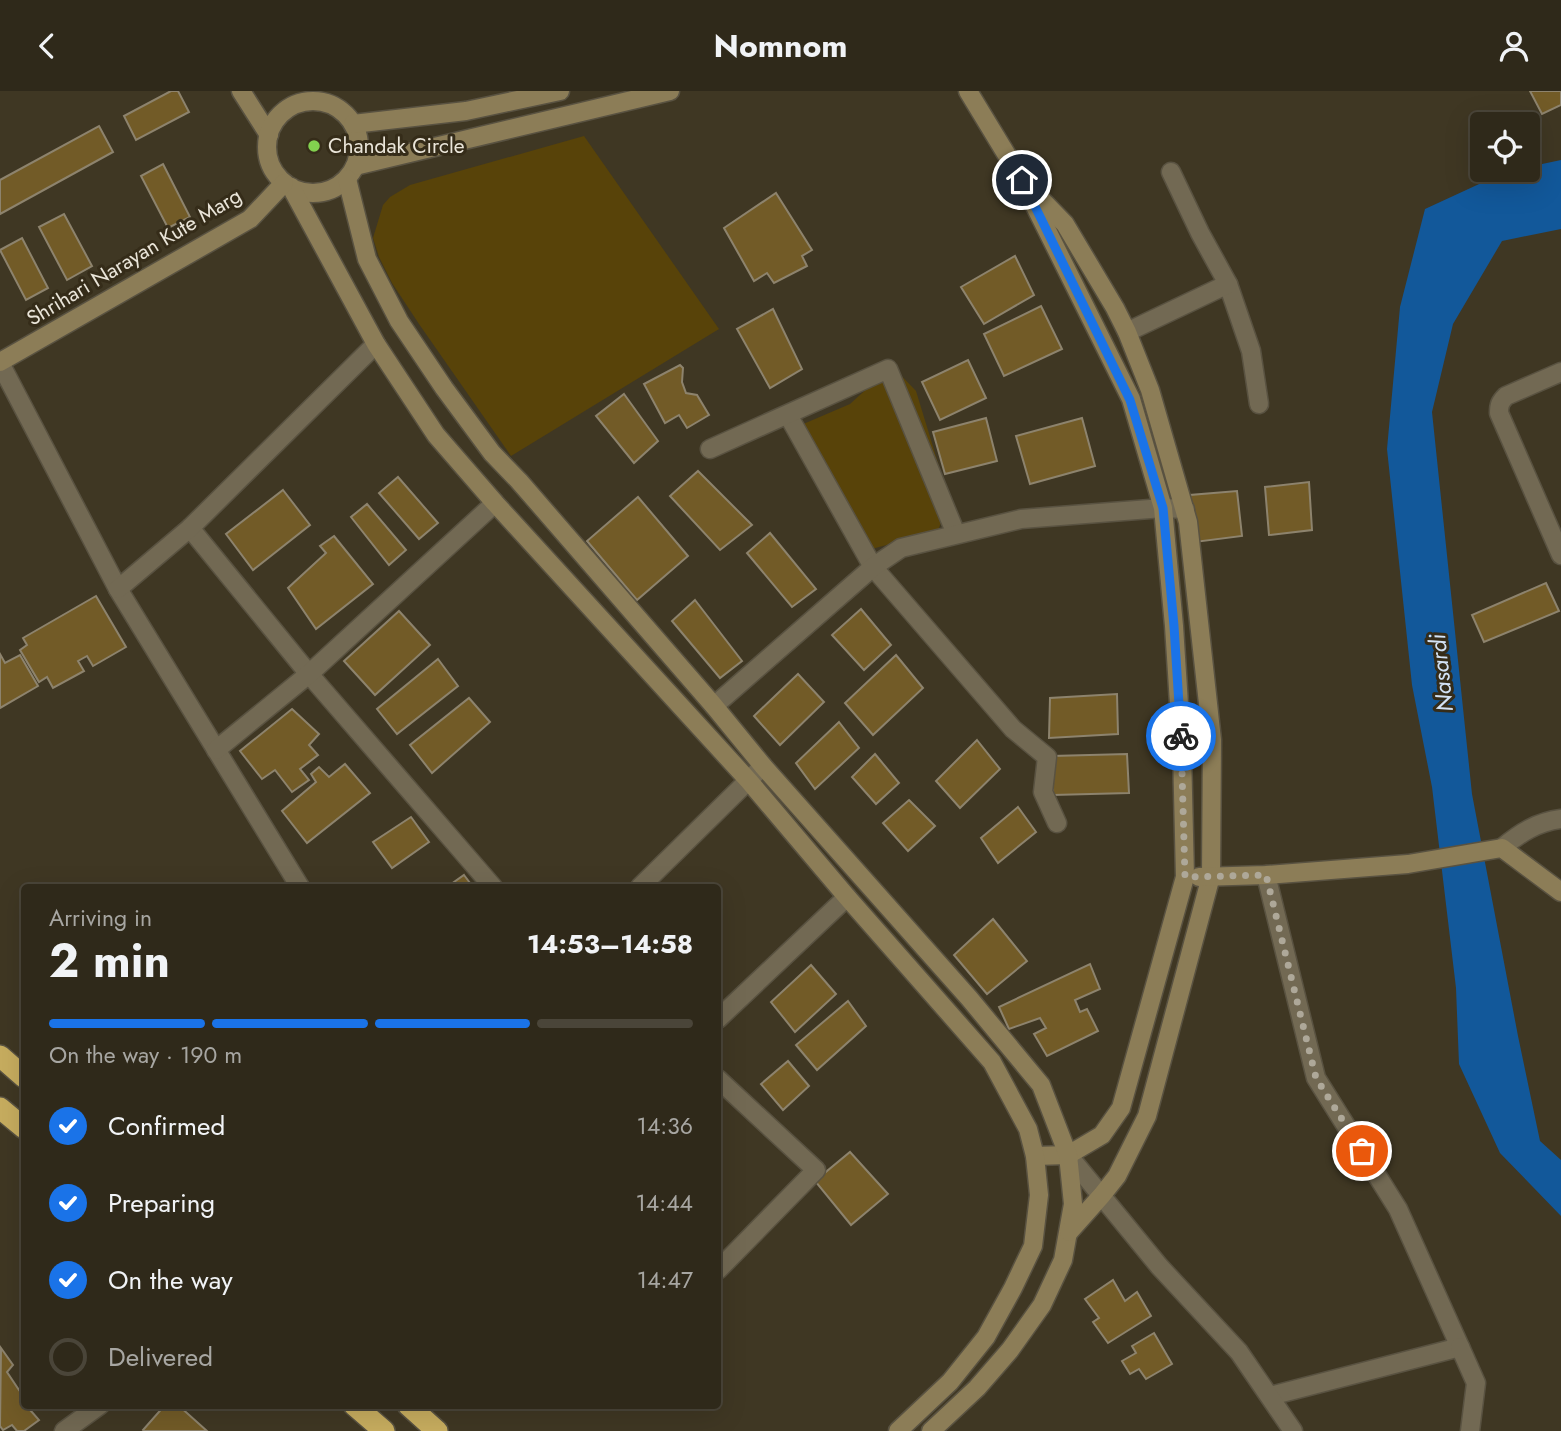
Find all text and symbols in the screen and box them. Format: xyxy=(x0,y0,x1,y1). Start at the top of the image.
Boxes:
text: Nomnom xyxy=(713,23,848,69)
icon: back xyxy=(28,27,66,65)
icon: person xyxy=(1495,27,1533,65)
map controls xyxy=(1470,112,1540,182)
button: locate xyxy=(1470,112,1540,182)
place label: Chandak Circle xyxy=(328,131,465,161)
marker: Chandak Circle xyxy=(306,138,322,154)
pin xyxy=(992,150,1052,210)
icon: home xyxy=(1003,161,1041,199)
street label: Shrihari Narayan Kute Marg xyxy=(21,181,247,333)
water label: Nasardi xyxy=(1420,631,1462,714)
courier xyxy=(1146,701,1216,771)
icon: bike xyxy=(1162,717,1200,755)
text: Arriving in xyxy=(49,901,152,935)
text: 14:53–14:58 xyxy=(527,925,693,963)
text: 2 min xyxy=(49,928,170,994)
text: On the way · 190 m xyxy=(49,1038,242,1072)
icon: check xyxy=(49,1107,87,1145)
text: Confirmed xyxy=(108,1107,225,1145)
text: 14:36 xyxy=(637,1109,693,1143)
pin xyxy=(1332,1121,1392,1181)
icon: bag xyxy=(1343,1132,1381,1170)
icon: check xyxy=(49,1184,87,1222)
text: Preparing xyxy=(108,1184,215,1222)
text: 14:44 xyxy=(636,1186,693,1220)
icon: check xyxy=(49,1261,87,1299)
text: On the way xyxy=(108,1261,233,1299)
text: 14:47 xyxy=(637,1263,693,1297)
text: Delivered xyxy=(108,1338,213,1376)

